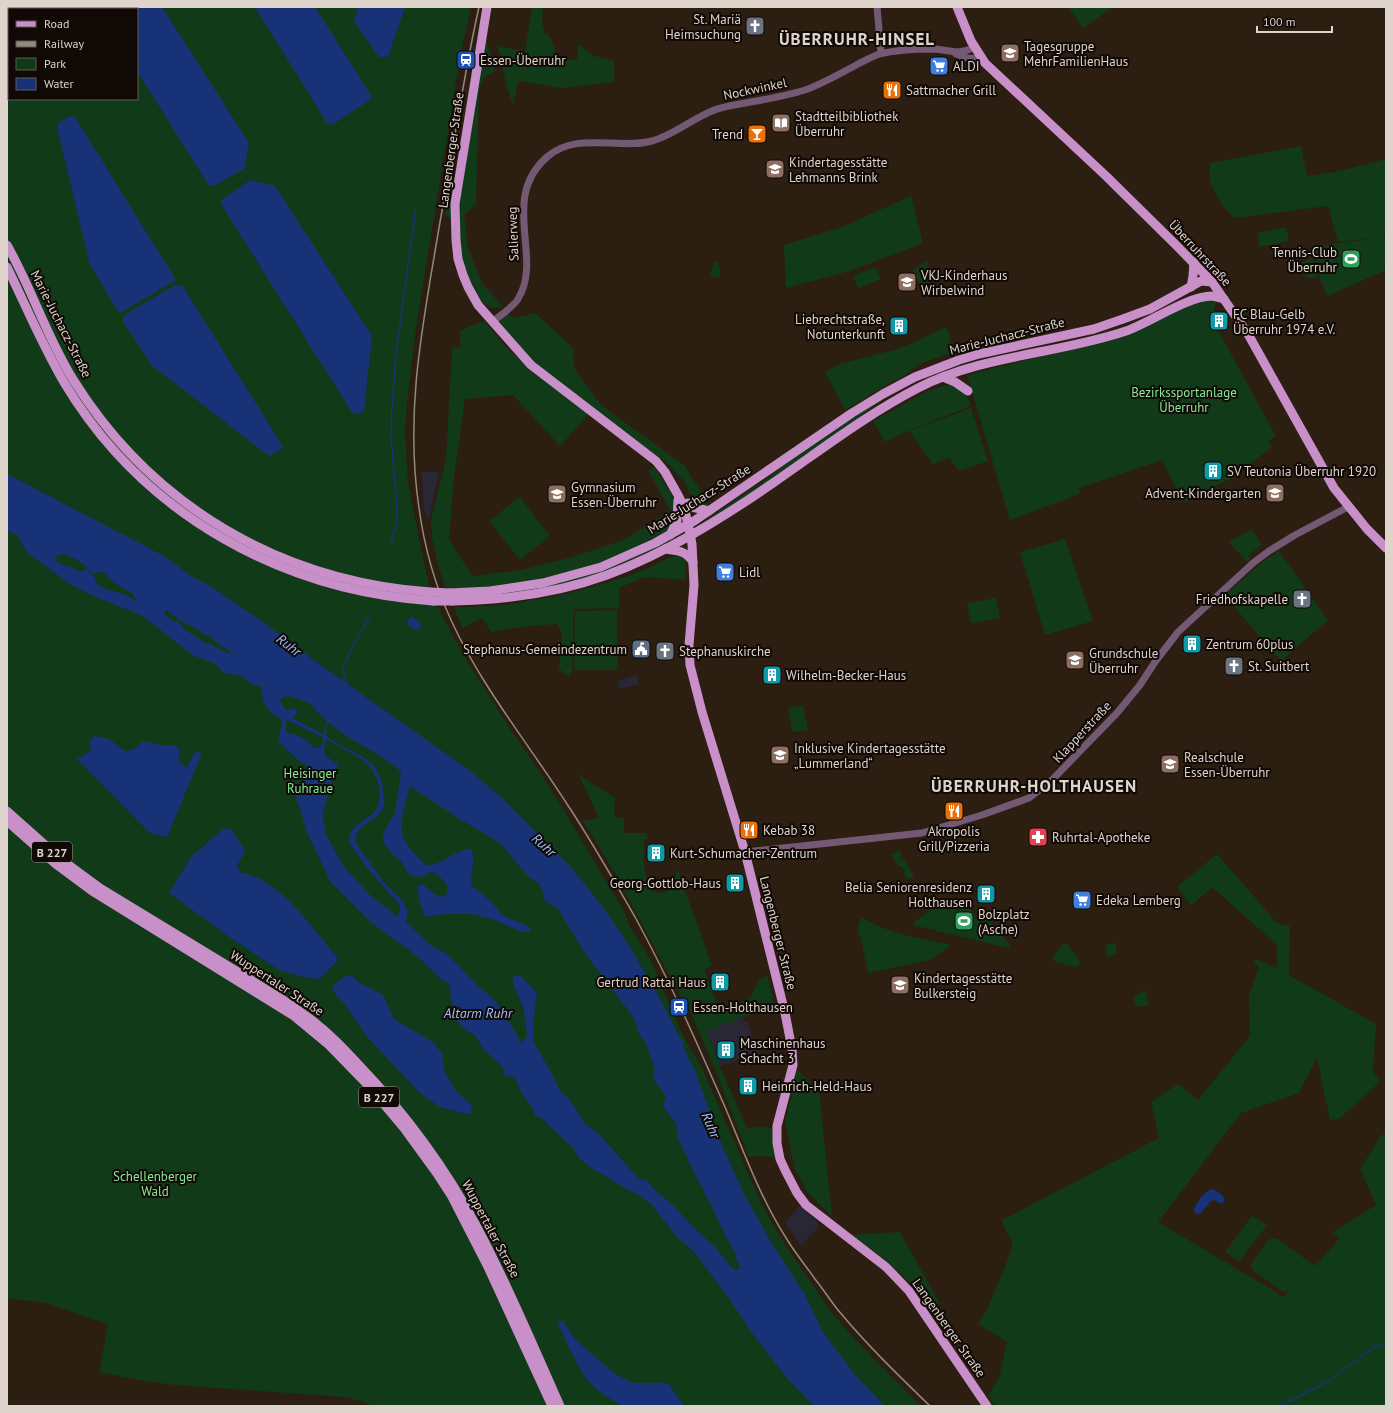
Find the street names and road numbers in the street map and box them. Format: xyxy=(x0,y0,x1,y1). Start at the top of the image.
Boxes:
street label: Nockwinkel xyxy=(722,74,788,104)
street label: Langenberger Straße xyxy=(434,91,468,209)
street label: Salierweg xyxy=(504,206,522,262)
street label: Überruhrstraße xyxy=(1165,216,1235,290)
street label: Marie-Juchacz-Straße xyxy=(27,267,95,381)
street label: Marie-Juchacz-Straße xyxy=(948,313,1066,359)
street label: Marie-Juchacz-Straße xyxy=(644,460,754,538)
street label: Klapperstraße xyxy=(1049,698,1115,766)
road number: B 227 xyxy=(32,842,72,862)
street label: Langenberger Straße xyxy=(756,874,800,992)
street label: Wuppertaler Straße xyxy=(227,946,327,1020)
road number: B 227 xyxy=(359,1087,399,1107)
street label: Wuppertaler Straße xyxy=(458,1177,524,1281)
street label: Langenberger Straße xyxy=(909,1275,989,1381)

